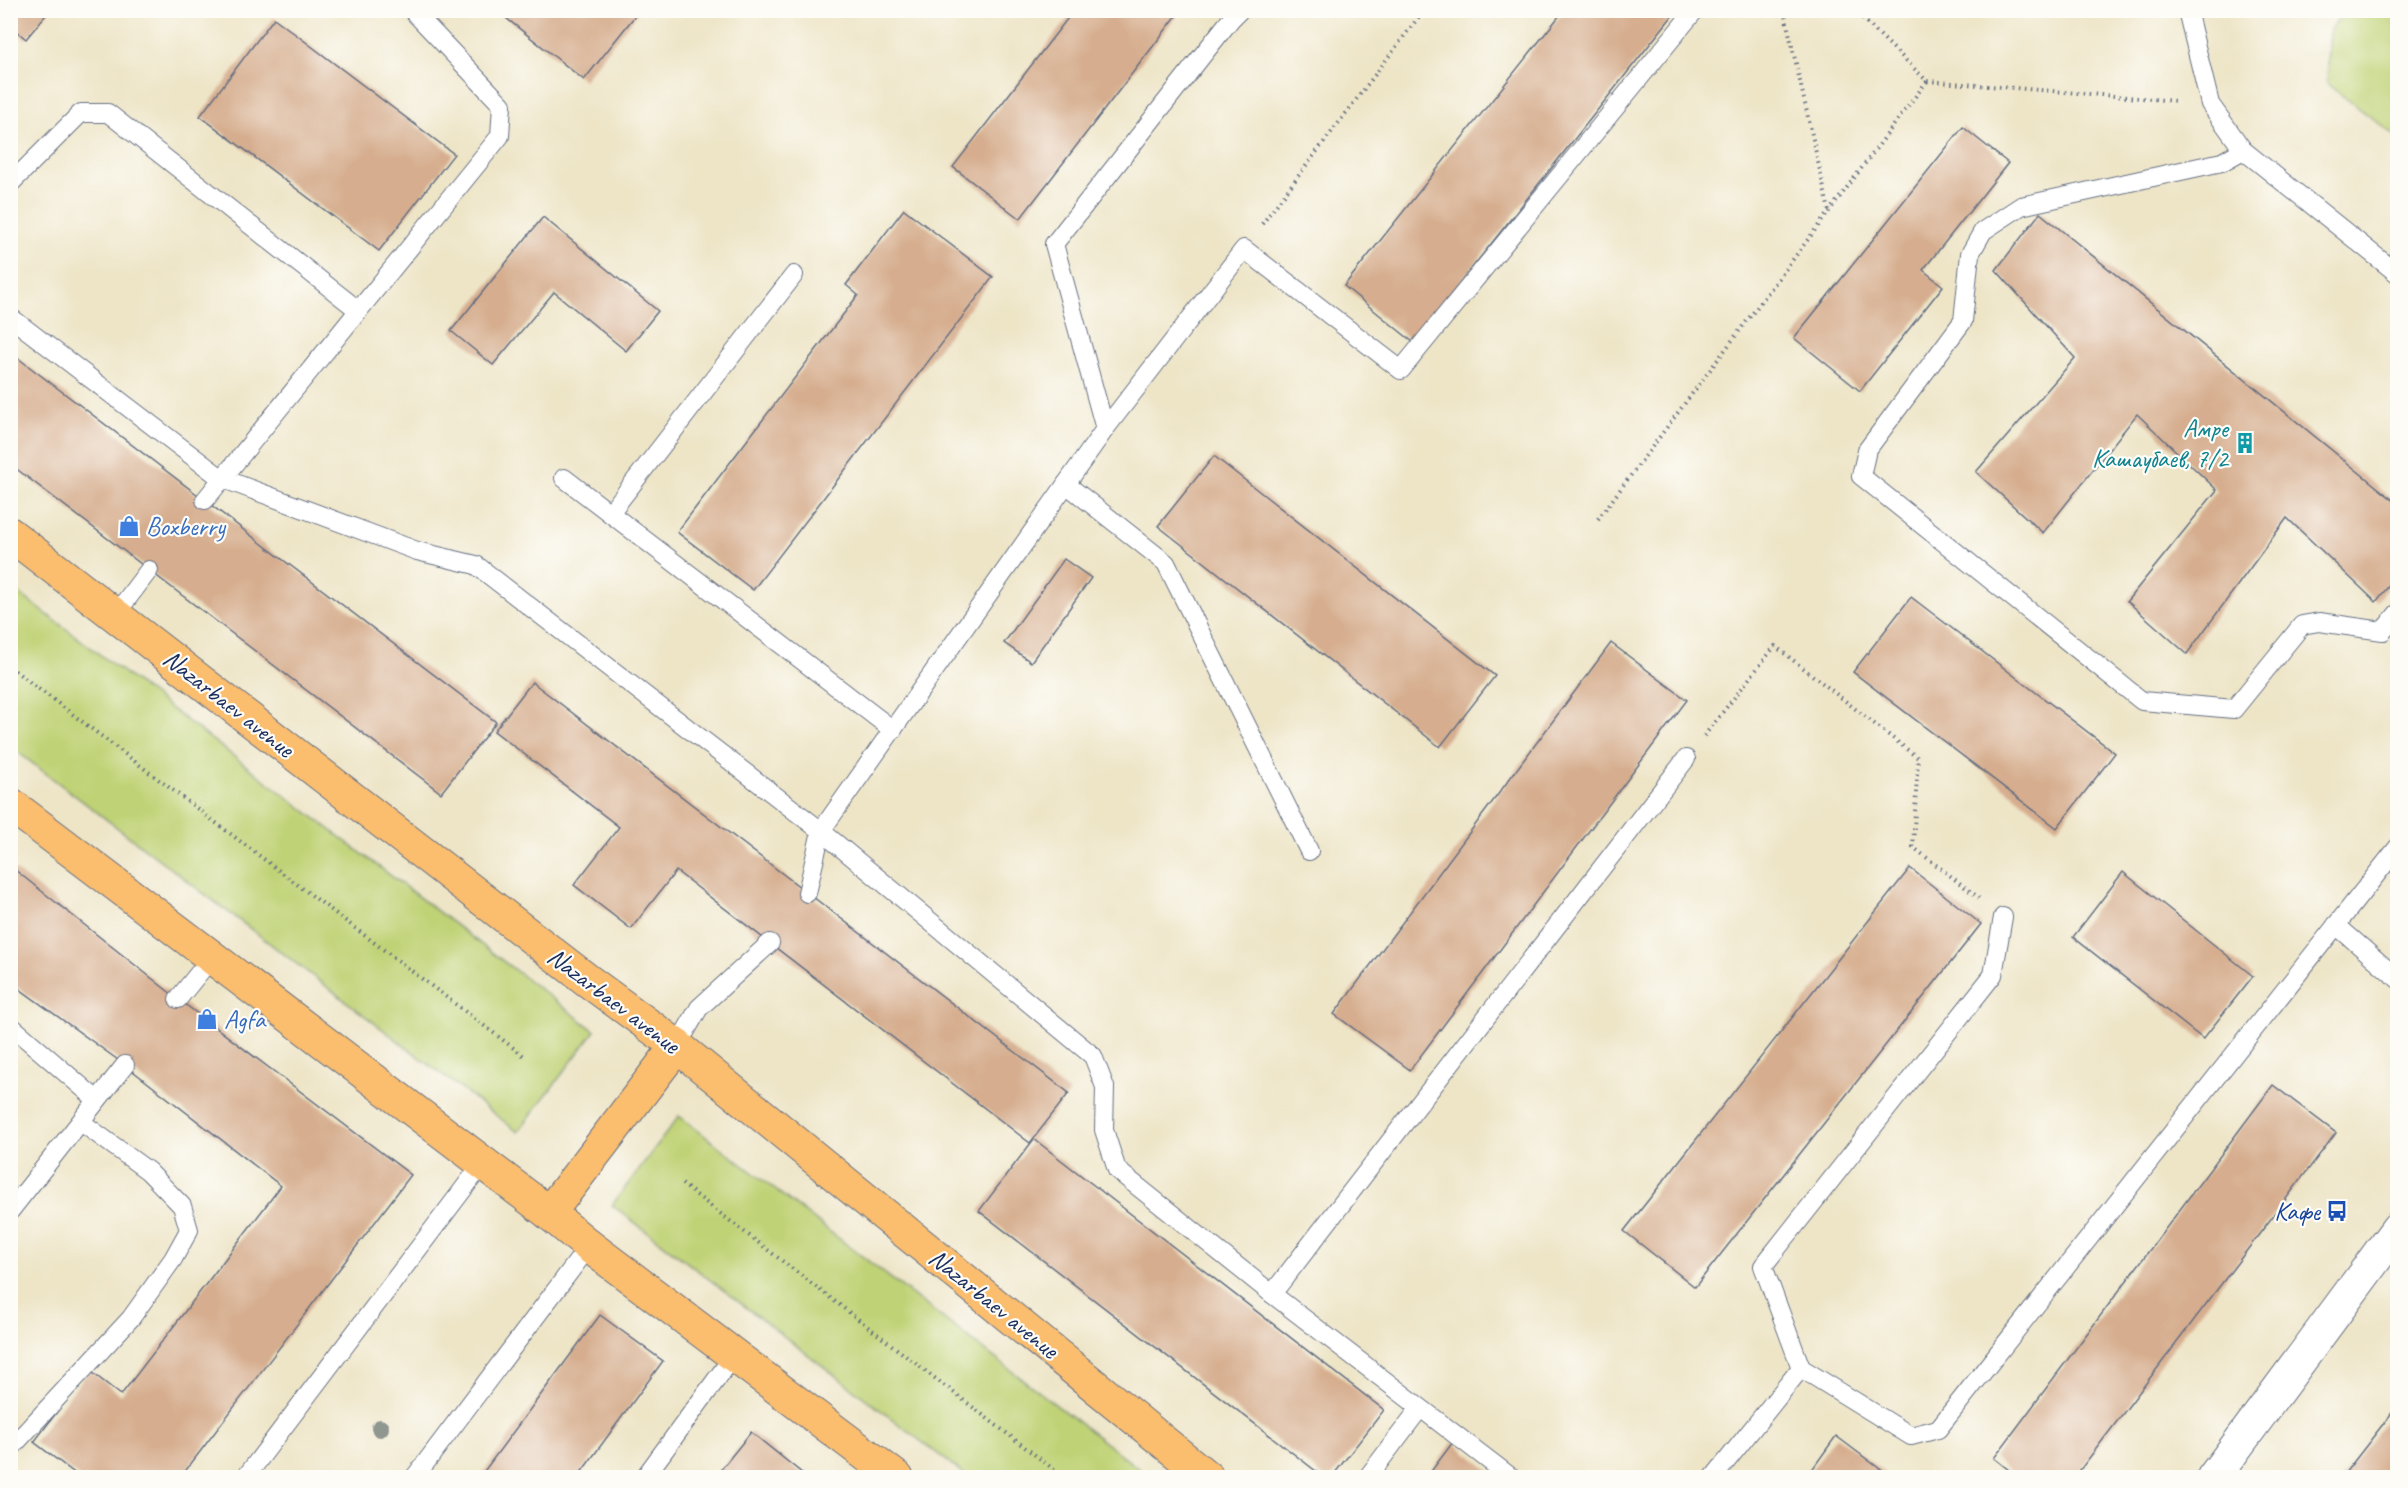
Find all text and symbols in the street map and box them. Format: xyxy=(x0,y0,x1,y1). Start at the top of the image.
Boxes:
place label: Амре Кашаубаев, 7/2 xyxy=(2092,412,2231,475)
building icon: Амре Кашаубаев, 7/2 xyxy=(2233,431,2257,455)
place label: Boxberry xyxy=(146,510,227,543)
shop icon: Boxberry xyxy=(117,514,141,538)
street label: Nazarbaev avenue xyxy=(156,642,302,766)
street label: Nazarbaev avenue xyxy=(541,940,688,1062)
place label: Agfa xyxy=(224,1003,267,1036)
shop icon: Agfa xyxy=(195,1007,219,1031)
place label: Кафе xyxy=(2274,1195,2322,1228)
bus stop icon: Кафе xyxy=(2325,1199,2349,1223)
street label: Nazarbaev avenue xyxy=(922,1241,1066,1367)

